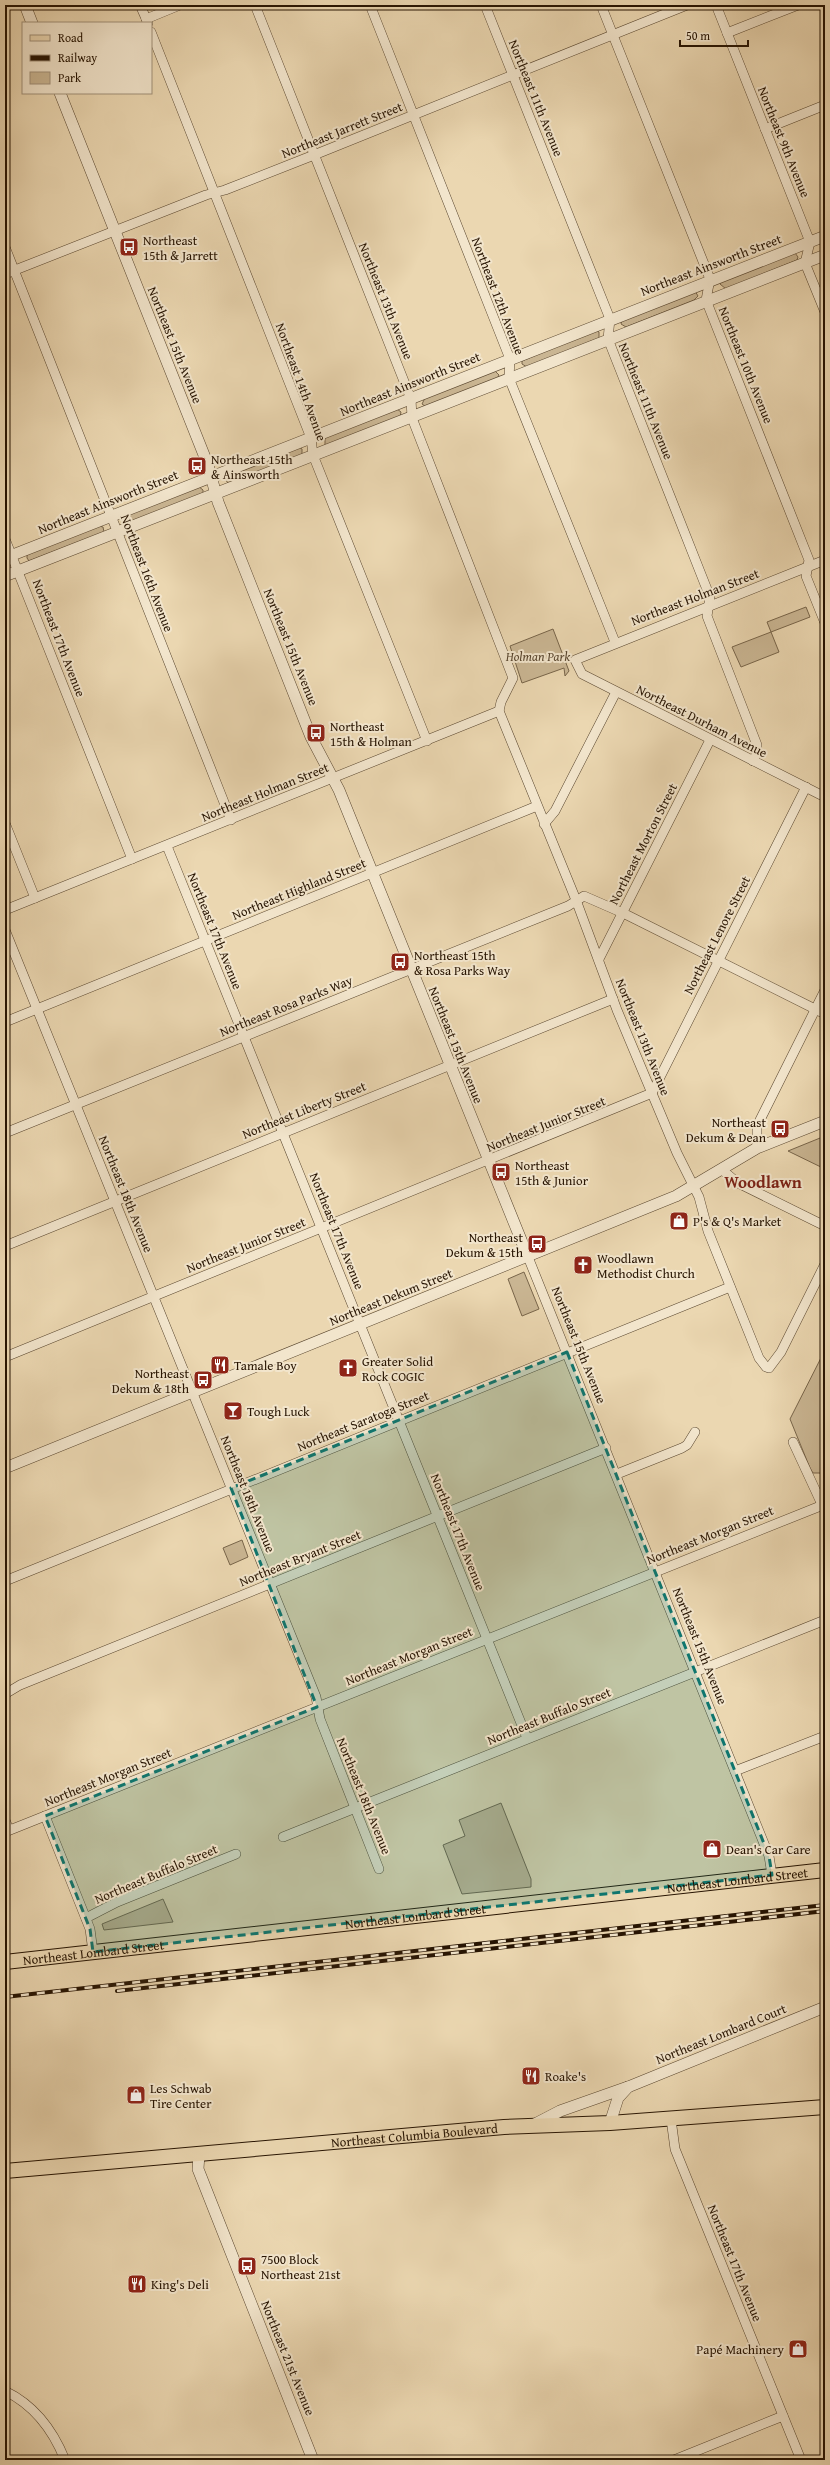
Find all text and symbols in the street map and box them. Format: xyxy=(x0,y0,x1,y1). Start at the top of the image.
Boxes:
legend xyxy=(22,22,152,94)
scale bar xyxy=(680,22,748,48)
text: 50 m xyxy=(686,27,710,44)
text: Road xyxy=(58,29,84,46)
street label: Northeast 11th Avenue xyxy=(504,37,568,159)
text: Railway xyxy=(58,49,97,66)
text: Park xyxy=(58,69,82,86)
street label: Northeast 9th Avenue xyxy=(753,84,815,200)
street label: Northeast Jarrett Street xyxy=(279,97,406,163)
street label: Northeast Ainsworth Street xyxy=(638,229,785,301)
place label: Northeast 15th & Jarrett xyxy=(143,231,218,265)
street label: Northeast 12th Avenue xyxy=(467,235,529,357)
bus stop icon: Northeast 15th & Jarrett xyxy=(118,236,140,258)
street label: Northeast 13th Avenue xyxy=(354,240,418,362)
street label: Northeast 15th Avenue xyxy=(143,284,207,406)
street label: Northeast 10th Avenue xyxy=(714,304,778,426)
street label: Northeast 14th Avenue xyxy=(271,320,331,444)
street label: Northeast 11th Avenue xyxy=(614,340,678,462)
street label: Northeast Ainsworth Street xyxy=(337,347,483,421)
place label: Northeast 15th & Ainsworth xyxy=(211,450,293,484)
bus stop icon: Northeast 15th & Ainsworth xyxy=(186,455,208,477)
street label: Northeast Ainsworth Street xyxy=(35,465,181,539)
street label: Northeast 16th Avenue xyxy=(116,512,178,634)
street label: Northeast Holman Street xyxy=(628,564,762,630)
street label: Northeast 17th Avenue xyxy=(28,577,90,699)
street label: Northeast 15th Avenue xyxy=(259,586,323,708)
park label: Holman Park xyxy=(505,647,570,666)
street label: Northeast Durham Avenue xyxy=(633,680,771,762)
place label: Northeast 15th & Holman xyxy=(330,717,413,751)
bus stop icon: Northeast 15th & Holman xyxy=(305,722,327,744)
street label: Northeast Holman Street xyxy=(198,758,332,826)
street label: Northeast Morton Street xyxy=(604,780,682,908)
street label: Northeast Highland Street xyxy=(229,853,369,925)
street label: Northeast 17th Avenue xyxy=(183,870,247,992)
street label: Northeast Lenore Street xyxy=(679,872,755,998)
place label: Northeast 15th & Rosa Parks Way xyxy=(414,946,511,980)
bus stop icon: Northeast 15th & Rosa Parks Way xyxy=(389,951,411,973)
street label: Northeast Rosa Parks Way xyxy=(217,970,356,1041)
street label: Northeast 13th Avenue xyxy=(611,976,675,1098)
street label: Northeast 15th Avenue xyxy=(424,984,488,1106)
street label: Northeast Liberty Street xyxy=(239,1076,369,1144)
street label: Northeast Junior Street xyxy=(484,1091,609,1157)
place label: Northeast Dekum & Dean xyxy=(686,1113,767,1147)
bus stop icon: Northeast Dekum & Dean xyxy=(769,1118,791,1140)
street label: Northeast 18th Avenue xyxy=(94,1133,158,1255)
place label: Northeast 15th & Junior xyxy=(515,1156,589,1190)
bus stop icon: Northeast 15th & Junior xyxy=(490,1161,512,1183)
district label: Woodlawn xyxy=(724,1169,802,1194)
street label: Northeast 17th Avenue xyxy=(305,1170,369,1292)
shop icon: P's & Q's Market xyxy=(668,1210,690,1232)
street label: Northeast Junior Street xyxy=(184,1212,309,1278)
place label: P's & Q's Market xyxy=(693,1212,782,1231)
place label: Northeast Dekum & 15th xyxy=(446,1228,524,1262)
bus stop icon: Northeast Dekum & 15th xyxy=(526,1233,548,1255)
place label: Woodlawn Methodist Church xyxy=(597,1249,696,1283)
church icon: Woodlawn Methodist Church xyxy=(572,1254,594,1276)
street label: Northeast Dekum Street xyxy=(327,1263,456,1330)
street label: Northeast 15th Avenue xyxy=(547,1284,611,1406)
place label: Greater Solid Rock COGIC xyxy=(362,1352,433,1386)
restaurant icon: Tamale Boy xyxy=(209,1354,231,1376)
place label: Tamale Boy xyxy=(234,1356,297,1375)
church icon: Greater Solid Rock COGIC xyxy=(337,1357,359,1379)
place label: Northeast Dekum & 18th xyxy=(112,1364,190,1398)
bus stop icon: Northeast Dekum & 18th xyxy=(192,1369,214,1391)
street label: Northeast Saratoga Street xyxy=(294,1386,432,1456)
bar icon: Tough Luck xyxy=(222,1400,244,1422)
place label: Tough Luck xyxy=(247,1402,310,1421)
street label: Northeast 18th Avenue xyxy=(216,1433,280,1555)
street label: Northeast 17th Avenue xyxy=(426,1471,490,1593)
street label: Northeast Morgan Street xyxy=(644,1501,777,1569)
street label: Northeast Bryant Street xyxy=(236,1525,364,1591)
street label: Northeast 15th Avenue xyxy=(668,1585,732,1707)
street label: Northeast Morgan Street xyxy=(343,1622,476,1690)
street label: Northeast Buffalo Street xyxy=(484,1682,614,1750)
street label: Northeast 18th Avenue xyxy=(332,1735,396,1857)
street label: Northeast Morgan Street xyxy=(42,1743,175,1811)
shop icon: Dean's Car Care xyxy=(701,1838,723,1860)
street label: Northeast Buffalo Street xyxy=(91,1839,221,1909)
place label: Dean's Car Care xyxy=(726,1840,811,1859)
street label: Northeast Lombard Street xyxy=(666,1862,809,1897)
street label: Northeast Lombard Street xyxy=(344,1899,487,1933)
street label: Northeast Lombard Street xyxy=(22,1935,165,1969)
street label: Northeast Lombard Court xyxy=(653,1999,790,2069)
restaurant icon: Roake's xyxy=(520,2065,542,2087)
place label: Roake's xyxy=(545,2067,586,2086)
place label: Les Schwab Tire Center xyxy=(150,2079,212,2113)
shop icon: Les Schwab Tire Center xyxy=(125,2084,147,2106)
street label: Northeast Columbia Boulevard xyxy=(330,2118,499,2152)
street label: Northeast 17th Avenue xyxy=(703,2202,767,2324)
place label: 7500 Block Northeast 21st xyxy=(261,2250,341,2284)
bus stop icon: 7500 Block Northeast 21st xyxy=(236,2255,258,2277)
restaurant icon: King's Deli xyxy=(126,2273,148,2295)
place label: King's Deli xyxy=(151,2275,209,2294)
street label: Northeast 21st Avenue xyxy=(256,2298,320,2418)
shop icon: Papé Machinery xyxy=(787,2338,809,2360)
place label: Papé Machinery xyxy=(696,2340,785,2359)

